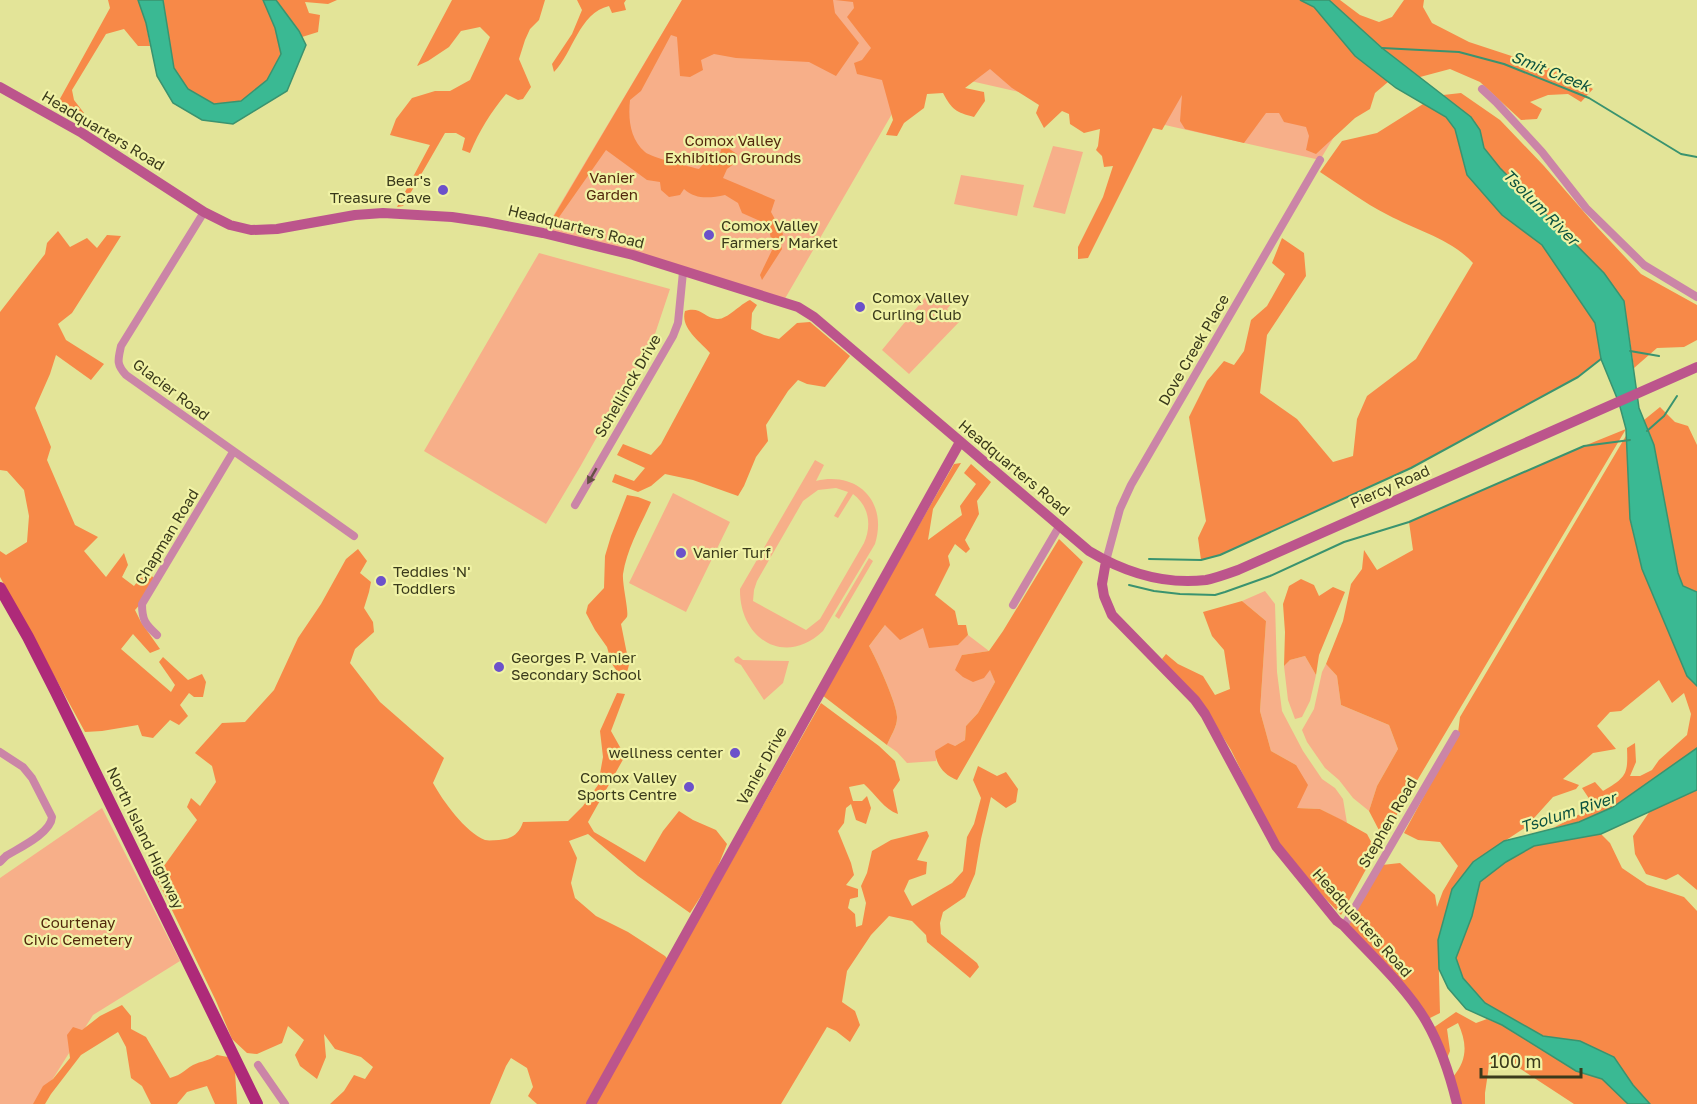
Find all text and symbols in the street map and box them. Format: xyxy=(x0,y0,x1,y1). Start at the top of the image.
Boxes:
water label: Smit Creek xyxy=(1508,46,1595,97)
street label: Headquarters Road xyxy=(39,86,168,174)
park label: Comox Valley Exhibition Grounds xyxy=(665,131,801,166)
water label: Tsolum River xyxy=(1499,165,1585,251)
park label: Vanier Garden xyxy=(586,168,638,203)
place label: Bear's Treasure Cave xyxy=(330,171,431,206)
marker: Bear's Treasure Cave xyxy=(436,183,450,197)
street label: Headquarters Road xyxy=(506,200,646,252)
place label: Comox Valley Farmers’ Market xyxy=(721,216,838,251)
marker: Comox Valley Farmers’ Market xyxy=(702,228,716,242)
place label: Comox Valley Curling Club xyxy=(872,288,970,323)
street label: Dove Creek Place xyxy=(1154,291,1232,408)
marker: Comox Valley Curling Club xyxy=(853,300,867,314)
street label: Schellinck Drive xyxy=(590,330,664,440)
street label: Glacier Road xyxy=(130,355,213,424)
street label: Headquarters Road xyxy=(955,415,1074,519)
street label: Piercy Road xyxy=(1347,461,1432,512)
one-way arrow xyxy=(587,468,597,485)
street label: Chapman Road xyxy=(130,485,202,588)
place label: Vanier Turf xyxy=(693,543,771,561)
marker: Vanier Turf xyxy=(674,546,688,560)
place label: Teddies 'N' Toddlers xyxy=(393,562,471,597)
marker: Teddies 'N' Toddlers xyxy=(374,574,388,588)
place label: Georges P. Vanier Secondary School xyxy=(511,648,642,683)
marker: Georges P. Vanier Secondary School xyxy=(492,660,506,674)
street label: Vanier Drive xyxy=(732,723,790,808)
place label: wellness center xyxy=(609,743,723,761)
marker: wellness center xyxy=(728,746,742,760)
street label: North Island Highway xyxy=(104,764,188,912)
place label: Comox Valley Sports Centre xyxy=(577,768,678,803)
street label: Stephen Road xyxy=(1354,774,1420,871)
marker: Comox Valley Sports Centre xyxy=(682,780,696,794)
water label: Tsolum River xyxy=(1518,786,1621,837)
street label: Headquarters Road xyxy=(1309,864,1416,980)
park label: Courtenay Civic Cemetery xyxy=(24,913,133,948)
scale bar xyxy=(1481,1041,1582,1079)
text: 100 m xyxy=(1490,1050,1541,1072)

